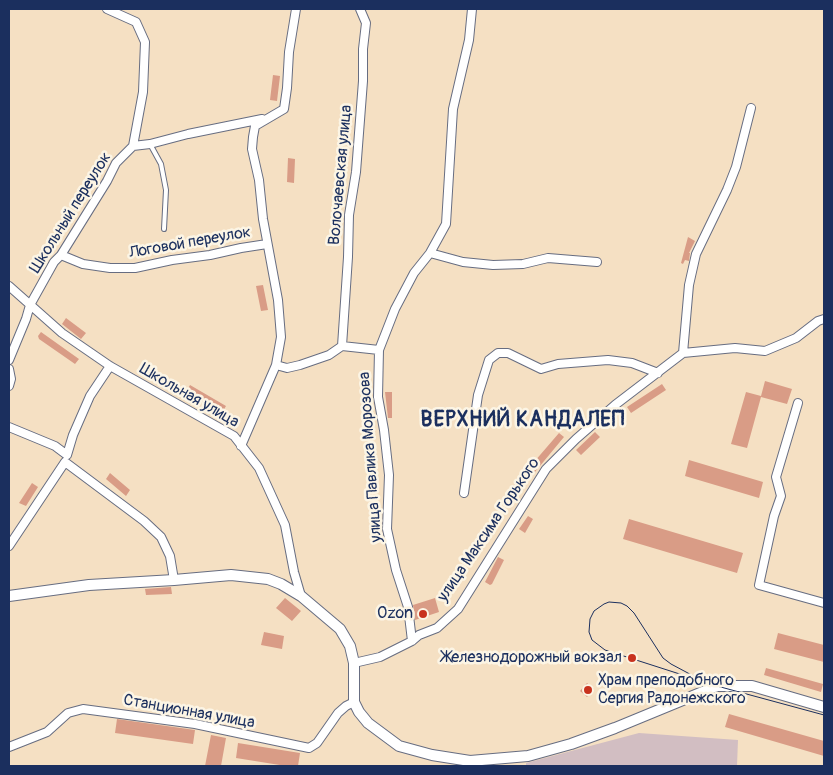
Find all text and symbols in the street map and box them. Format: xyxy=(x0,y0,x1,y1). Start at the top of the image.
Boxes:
street label: Волочаевская улица xyxy=(325,104,357,246)
street label: Школьный переулок xyxy=(26,149,116,277)
street label: Логовой переулок xyxy=(128,223,252,263)
street label: Школьная улица xyxy=(136,360,242,432)
street label: улица Павлика Морозова xyxy=(355,371,387,543)
district label: ВЕРХНИЙ КАНДАЛЕП xyxy=(419,408,627,434)
street label: улица Максима Горького xyxy=(434,454,544,606)
place label: Ozon xyxy=(377,604,413,624)
marker: Ozon xyxy=(417,608,429,620)
place label: Железнодорожный вокзал xyxy=(442,648,622,668)
marker: Железнодорожный вокзал xyxy=(626,652,638,664)
place label: Храм преподобного Сергия Радонежского xyxy=(598,671,746,709)
marker: Храм преподобного Сергия Радонежского xyxy=(582,684,594,696)
street label: Станционная улица xyxy=(122,691,256,733)

